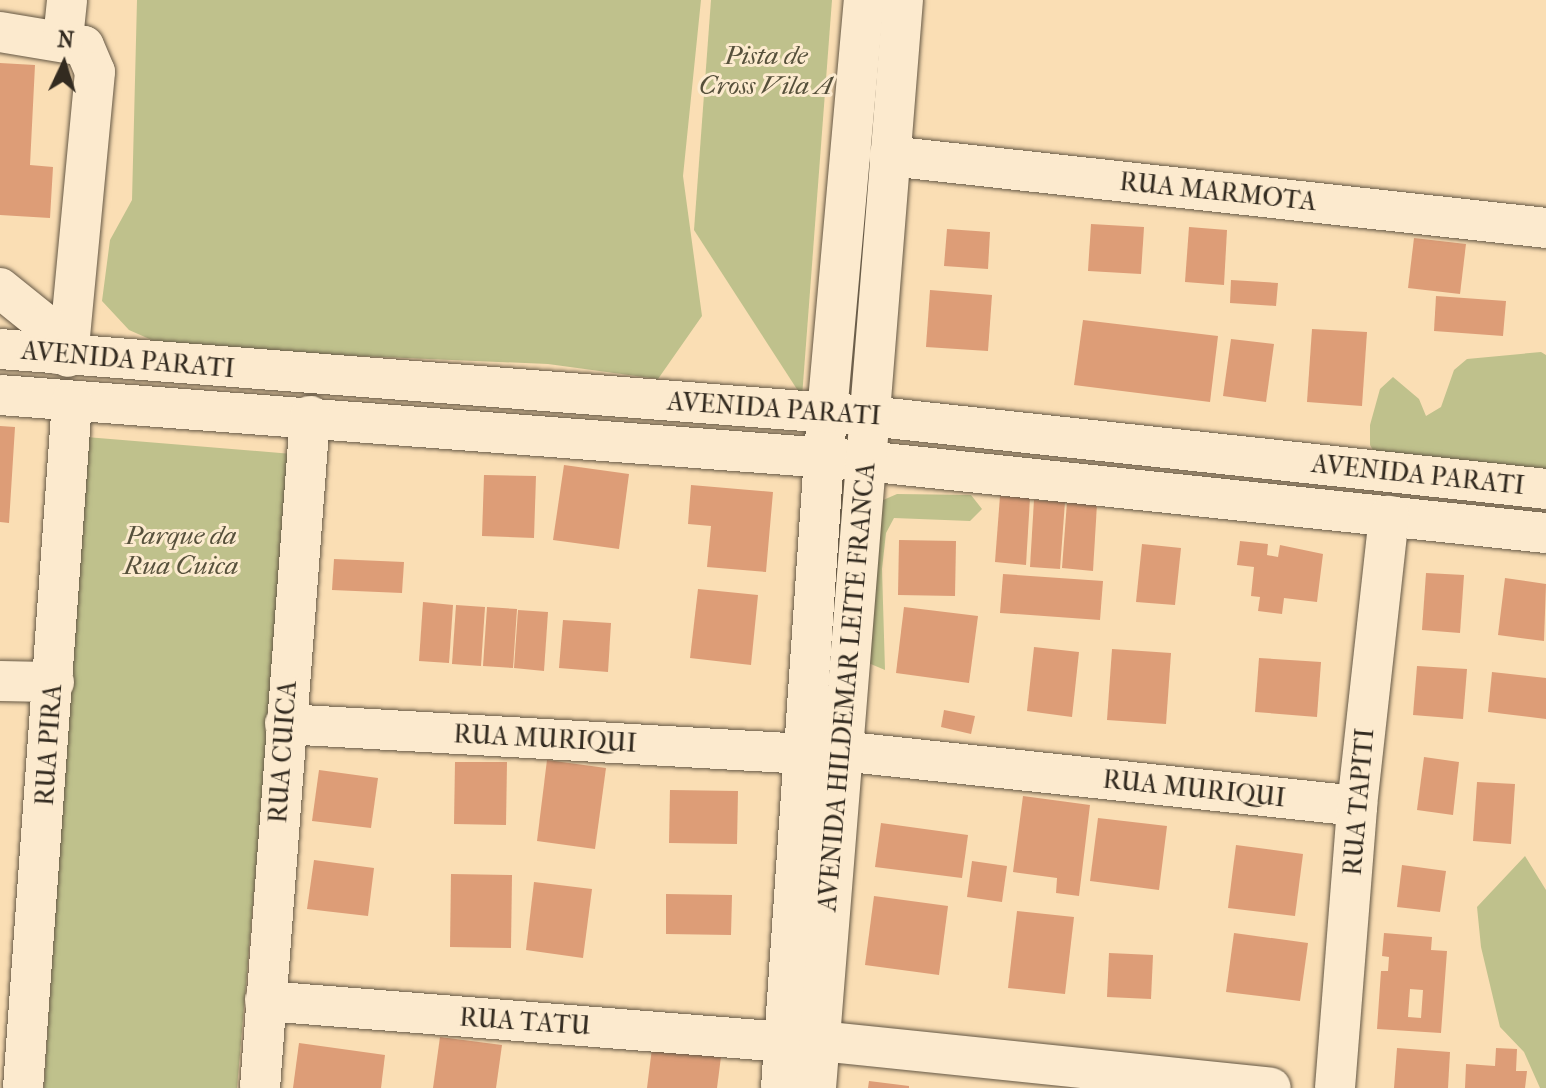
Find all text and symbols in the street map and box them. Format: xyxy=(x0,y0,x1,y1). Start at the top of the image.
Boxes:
north arrow xyxy=(24,24,104,104)
text: N xyxy=(56,27,75,54)
park label: Pista de Cross Vila A xyxy=(699,40,833,102)
street label: RUA MARMOTA xyxy=(1118,166,1318,218)
street label: AVENIDA PARATI xyxy=(20,335,236,385)
street label: AVENIDA PARATI xyxy=(666,386,882,432)
street label: AVENIDA PARATI xyxy=(1310,448,1526,502)
street label: AVENIDA HILDEMAR LEITE FRANCA xyxy=(812,461,882,913)
park label: Parque da Rua Cuica xyxy=(124,520,238,582)
street label: RUA CUICA xyxy=(262,680,304,824)
street label: RUA PIRA xyxy=(29,683,69,807)
street label: RUA MURIQUI xyxy=(453,719,637,759)
street label: RUA TAPITI xyxy=(1337,727,1381,877)
street label: RUA MURIQUI xyxy=(1101,764,1287,814)
street label: RUA TATU xyxy=(458,1002,592,1042)

